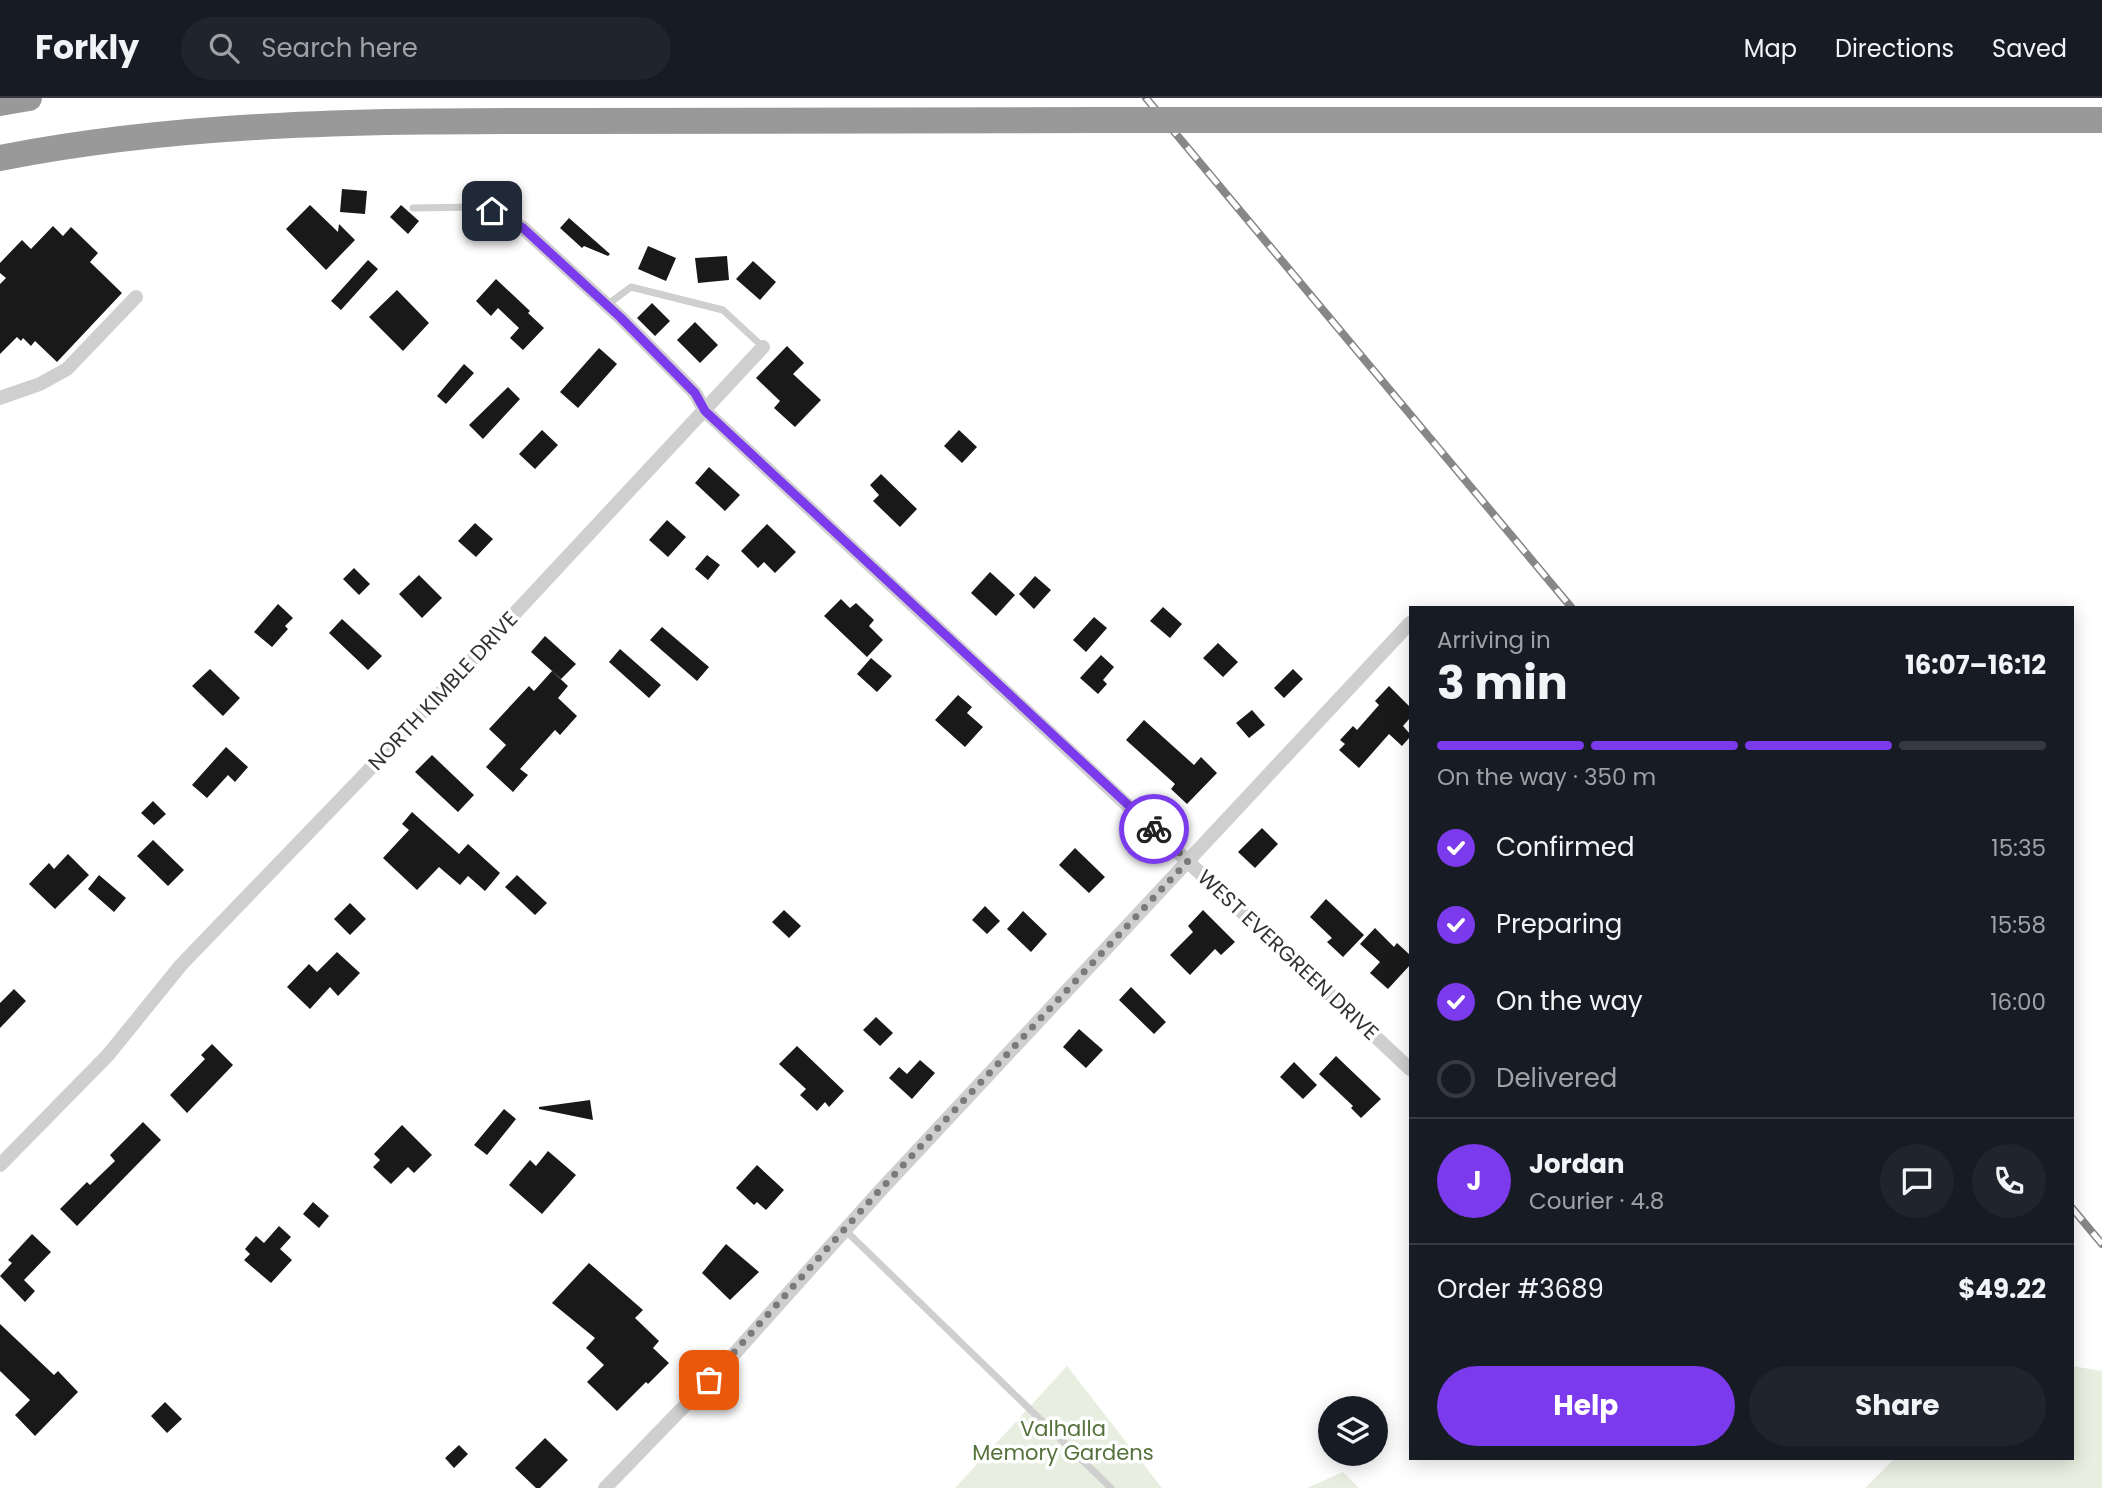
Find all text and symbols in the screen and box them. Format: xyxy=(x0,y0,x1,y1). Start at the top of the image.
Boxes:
search box xyxy=(181,17,671,80)
text: Forkly xyxy=(35,24,139,71)
icon: search xyxy=(205,29,243,67)
text: Search here xyxy=(261,30,418,66)
text: Map xyxy=(1744,32,1797,65)
text: Directions xyxy=(1835,32,1954,65)
text: Saved xyxy=(1992,32,2067,65)
pin xyxy=(462,181,522,241)
icon: home xyxy=(473,192,511,230)
street label: NORTH KIMBLE DRIVE xyxy=(361,605,524,776)
text: Arriving in xyxy=(1437,624,1551,656)
text: 16:07–16:12 xyxy=(1905,647,2046,683)
text: 3 min xyxy=(1437,651,1568,715)
text: On the way · 350 m xyxy=(1437,761,1656,793)
courier xyxy=(1119,794,1189,864)
icon: bike xyxy=(1135,810,1173,848)
icon: check xyxy=(1437,829,1475,867)
text: Confirmed xyxy=(1496,829,1634,865)
text: 15:35 xyxy=(1991,832,2046,864)
street label: WEST EVERGREEN DRIVE xyxy=(1191,863,1385,1046)
icon: check xyxy=(1437,906,1475,944)
text: Preparing xyxy=(1496,906,1622,942)
text: 15:58 xyxy=(1990,909,2046,941)
icon: check xyxy=(1437,983,1475,1021)
text: On the way xyxy=(1496,983,1643,1019)
text: 16:00 xyxy=(1990,986,2046,1018)
text: Delivered xyxy=(1496,1060,1617,1096)
button: chat xyxy=(1880,1144,1954,1218)
button: phone xyxy=(1972,1144,2046,1218)
text: Jordan xyxy=(1529,1146,1625,1182)
text: J xyxy=(1466,1163,1482,1199)
text: Courier · 4.8 xyxy=(1529,1185,1664,1217)
text: Order #3689 xyxy=(1437,1271,1604,1307)
text: $49.22 xyxy=(1958,1271,2046,1307)
pin xyxy=(679,1350,739,1410)
icon: bag xyxy=(690,1361,728,1399)
button: Help xyxy=(1437,1366,1735,1446)
button: Share xyxy=(1749,1366,2046,1446)
map controls xyxy=(1318,1396,1388,1466)
button: layers xyxy=(1318,1396,1388,1466)
park label: Valhalla Memory Gardens xyxy=(972,1414,1154,1467)

